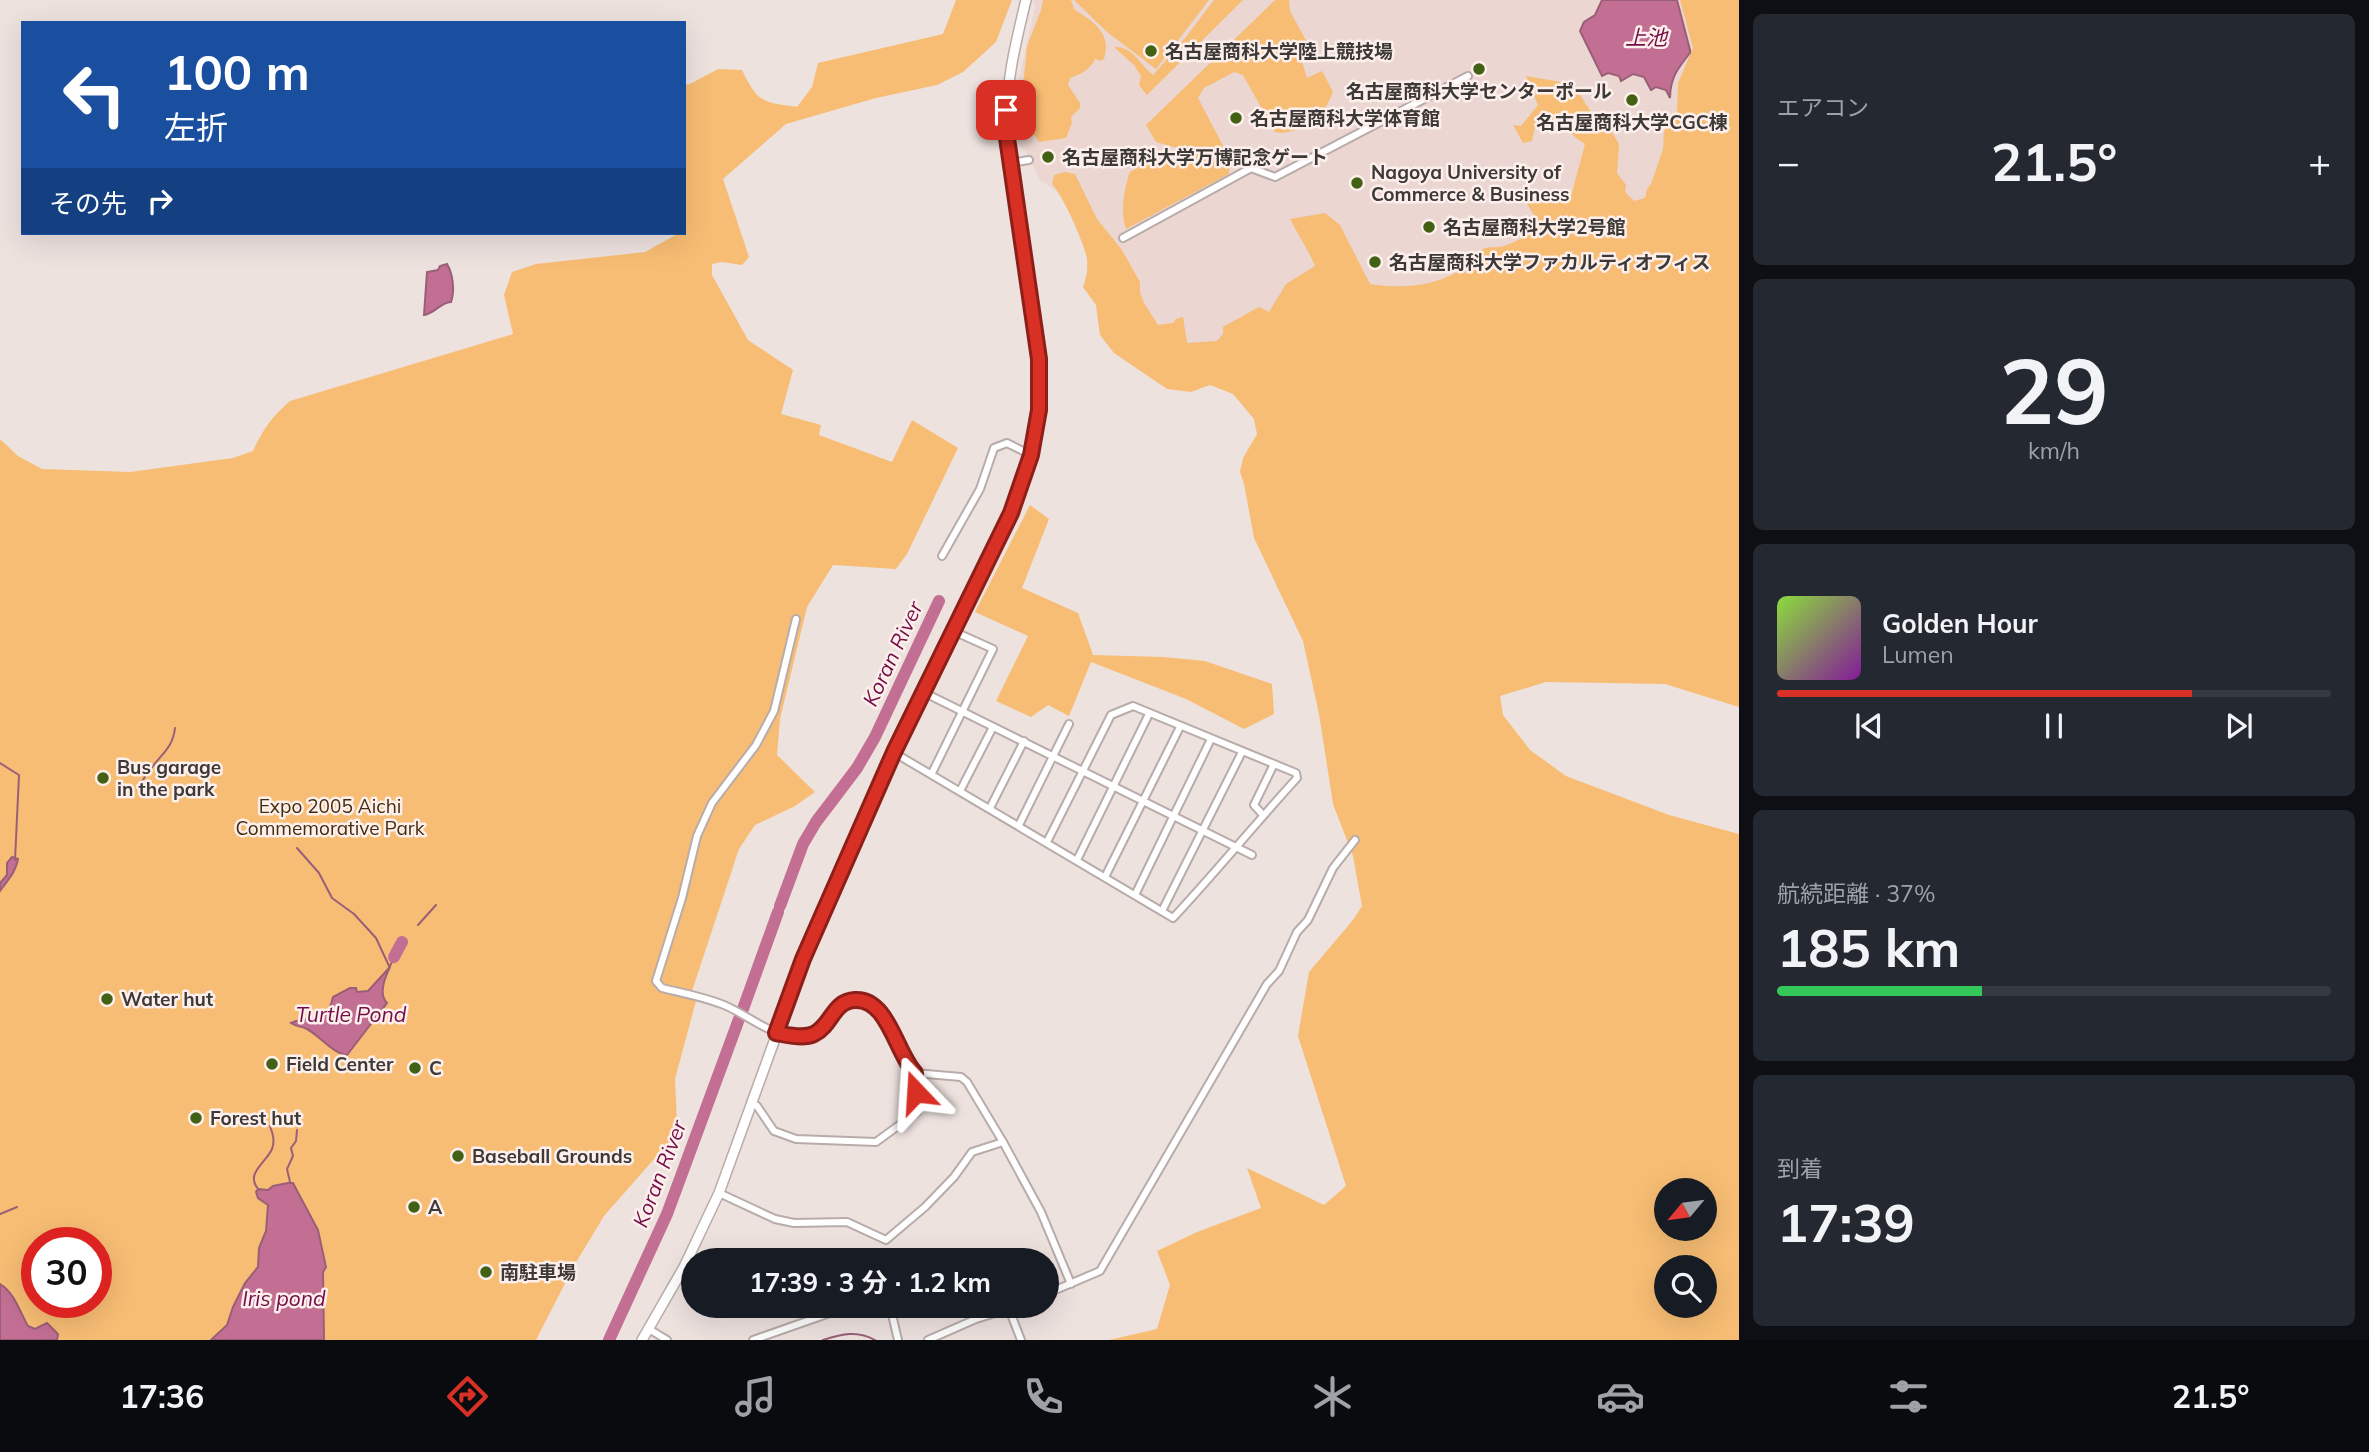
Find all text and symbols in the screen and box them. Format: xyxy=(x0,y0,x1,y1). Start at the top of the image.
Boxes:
water label: 上池 xyxy=(1625,24,1669,50)
place label: 名古屋商科大学陸上競技場 xyxy=(1165,39,1393,63)
text: 100 m xyxy=(164,41,310,102)
marker: 名古屋商科大学陸上競技場 xyxy=(1143,43,1159,59)
icon: left xyxy=(49,49,140,140)
marker: 名古屋商科大学センターポール xyxy=(1471,61,1487,77)
place label: 名古屋商科大学センターポール xyxy=(1346,79,1612,103)
pin xyxy=(976,80,1036,140)
icon: arrive xyxy=(987,91,1025,129)
marker: 名古屋商科大学CGC棟 xyxy=(1624,92,1640,108)
text: エアコン xyxy=(1777,93,1869,122)
place label: 名古屋商科大学体育館 xyxy=(1250,106,1440,130)
text: 左折 xyxy=(164,107,228,147)
marker: 名古屋商科大学体育館 xyxy=(1228,110,1244,126)
place label: 名古屋商科大学CGC棟 xyxy=(1536,110,1728,134)
text: 21.5° xyxy=(1991,129,2117,194)
text: − xyxy=(1777,138,1800,186)
text: + xyxy=(2308,138,2331,186)
place label: 名古屋商科大学万博記念ゲート xyxy=(1062,145,1328,169)
marker: 名古屋商科大学万博記念ゲート xyxy=(1040,149,1056,165)
place label: Nagoya University of Commerce & Business xyxy=(1371,160,1570,206)
marker: Nagoya University of Commerce & Business xyxy=(1349,175,1365,191)
icon: right xyxy=(141,182,179,220)
text: その先 xyxy=(49,187,127,220)
place label: 名古屋商科大学2号館 xyxy=(1443,215,1625,239)
marker: 名古屋商科大学2号館 xyxy=(1421,219,1437,235)
place label: 名古屋商科大学ファカルティオフィス xyxy=(1389,250,1710,274)
marker: 名古屋商科大学ファカルティオフィス xyxy=(1367,254,1383,270)
text: 29 xyxy=(1999,333,2109,447)
text: km/h xyxy=(2028,436,2080,465)
water label: Koran River xyxy=(857,596,928,710)
text: Golden Hour xyxy=(1882,607,2038,640)
text: Lumen xyxy=(1882,640,1954,669)
icon: previous xyxy=(1850,707,1888,745)
icon: pause xyxy=(2035,707,2073,745)
icon: next xyxy=(2220,707,2258,745)
place label: Bus garage in the park xyxy=(117,755,221,801)
marker: Bus garage in the park xyxy=(95,770,111,786)
park label: Expo 2005 Aichi Commemorative Park xyxy=(235,794,425,840)
text: 航続距離 · 37% xyxy=(1777,879,1935,908)
text: 185 km xyxy=(1777,915,1960,980)
place label: Water hut xyxy=(121,987,213,1011)
marker: Water hut xyxy=(99,991,115,1007)
water label: Turtle Pond xyxy=(296,1001,407,1027)
place label: Field Center xyxy=(286,1052,394,1076)
position arrow xyxy=(879,1055,953,1129)
marker: Field Center xyxy=(264,1056,280,1072)
place label: C xyxy=(429,1056,442,1080)
marker: C xyxy=(407,1060,423,1076)
place label: Forest hut xyxy=(210,1106,301,1130)
marker: Forest hut xyxy=(188,1110,204,1126)
water label: Koran River xyxy=(627,1115,692,1231)
place label: Baseball Grounds xyxy=(472,1144,632,1168)
marker: Baseball Grounds xyxy=(450,1148,466,1164)
text: 到着 xyxy=(1777,1154,1823,1183)
north arrow xyxy=(1654,1178,1717,1241)
map controls xyxy=(1654,1178,1717,1318)
text: 17:39 xyxy=(1777,1190,1915,1255)
place label: A xyxy=(428,1195,443,1219)
marker: A xyxy=(406,1199,422,1215)
speed limit sign: 30 xyxy=(21,1227,112,1318)
button: search xyxy=(1654,1255,1717,1318)
place label: 南駐車場 xyxy=(500,1260,576,1284)
marker: 南駐車場 xyxy=(478,1264,494,1280)
text: 17:39 · 3 分 · 1.2 km xyxy=(749,1266,991,1299)
water label: Iris pond xyxy=(242,1285,326,1311)
icon: directions xyxy=(443,1372,492,1421)
icon: music xyxy=(731,1372,780,1421)
icon: phone xyxy=(1019,1372,1068,1421)
icon: climate xyxy=(1308,1372,1357,1421)
icon: car xyxy=(1596,1372,1645,1421)
icon: filters xyxy=(1884,1372,1933,1421)
text: 17:36 xyxy=(120,1376,204,1416)
text: 21.5° xyxy=(2172,1376,2249,1416)

